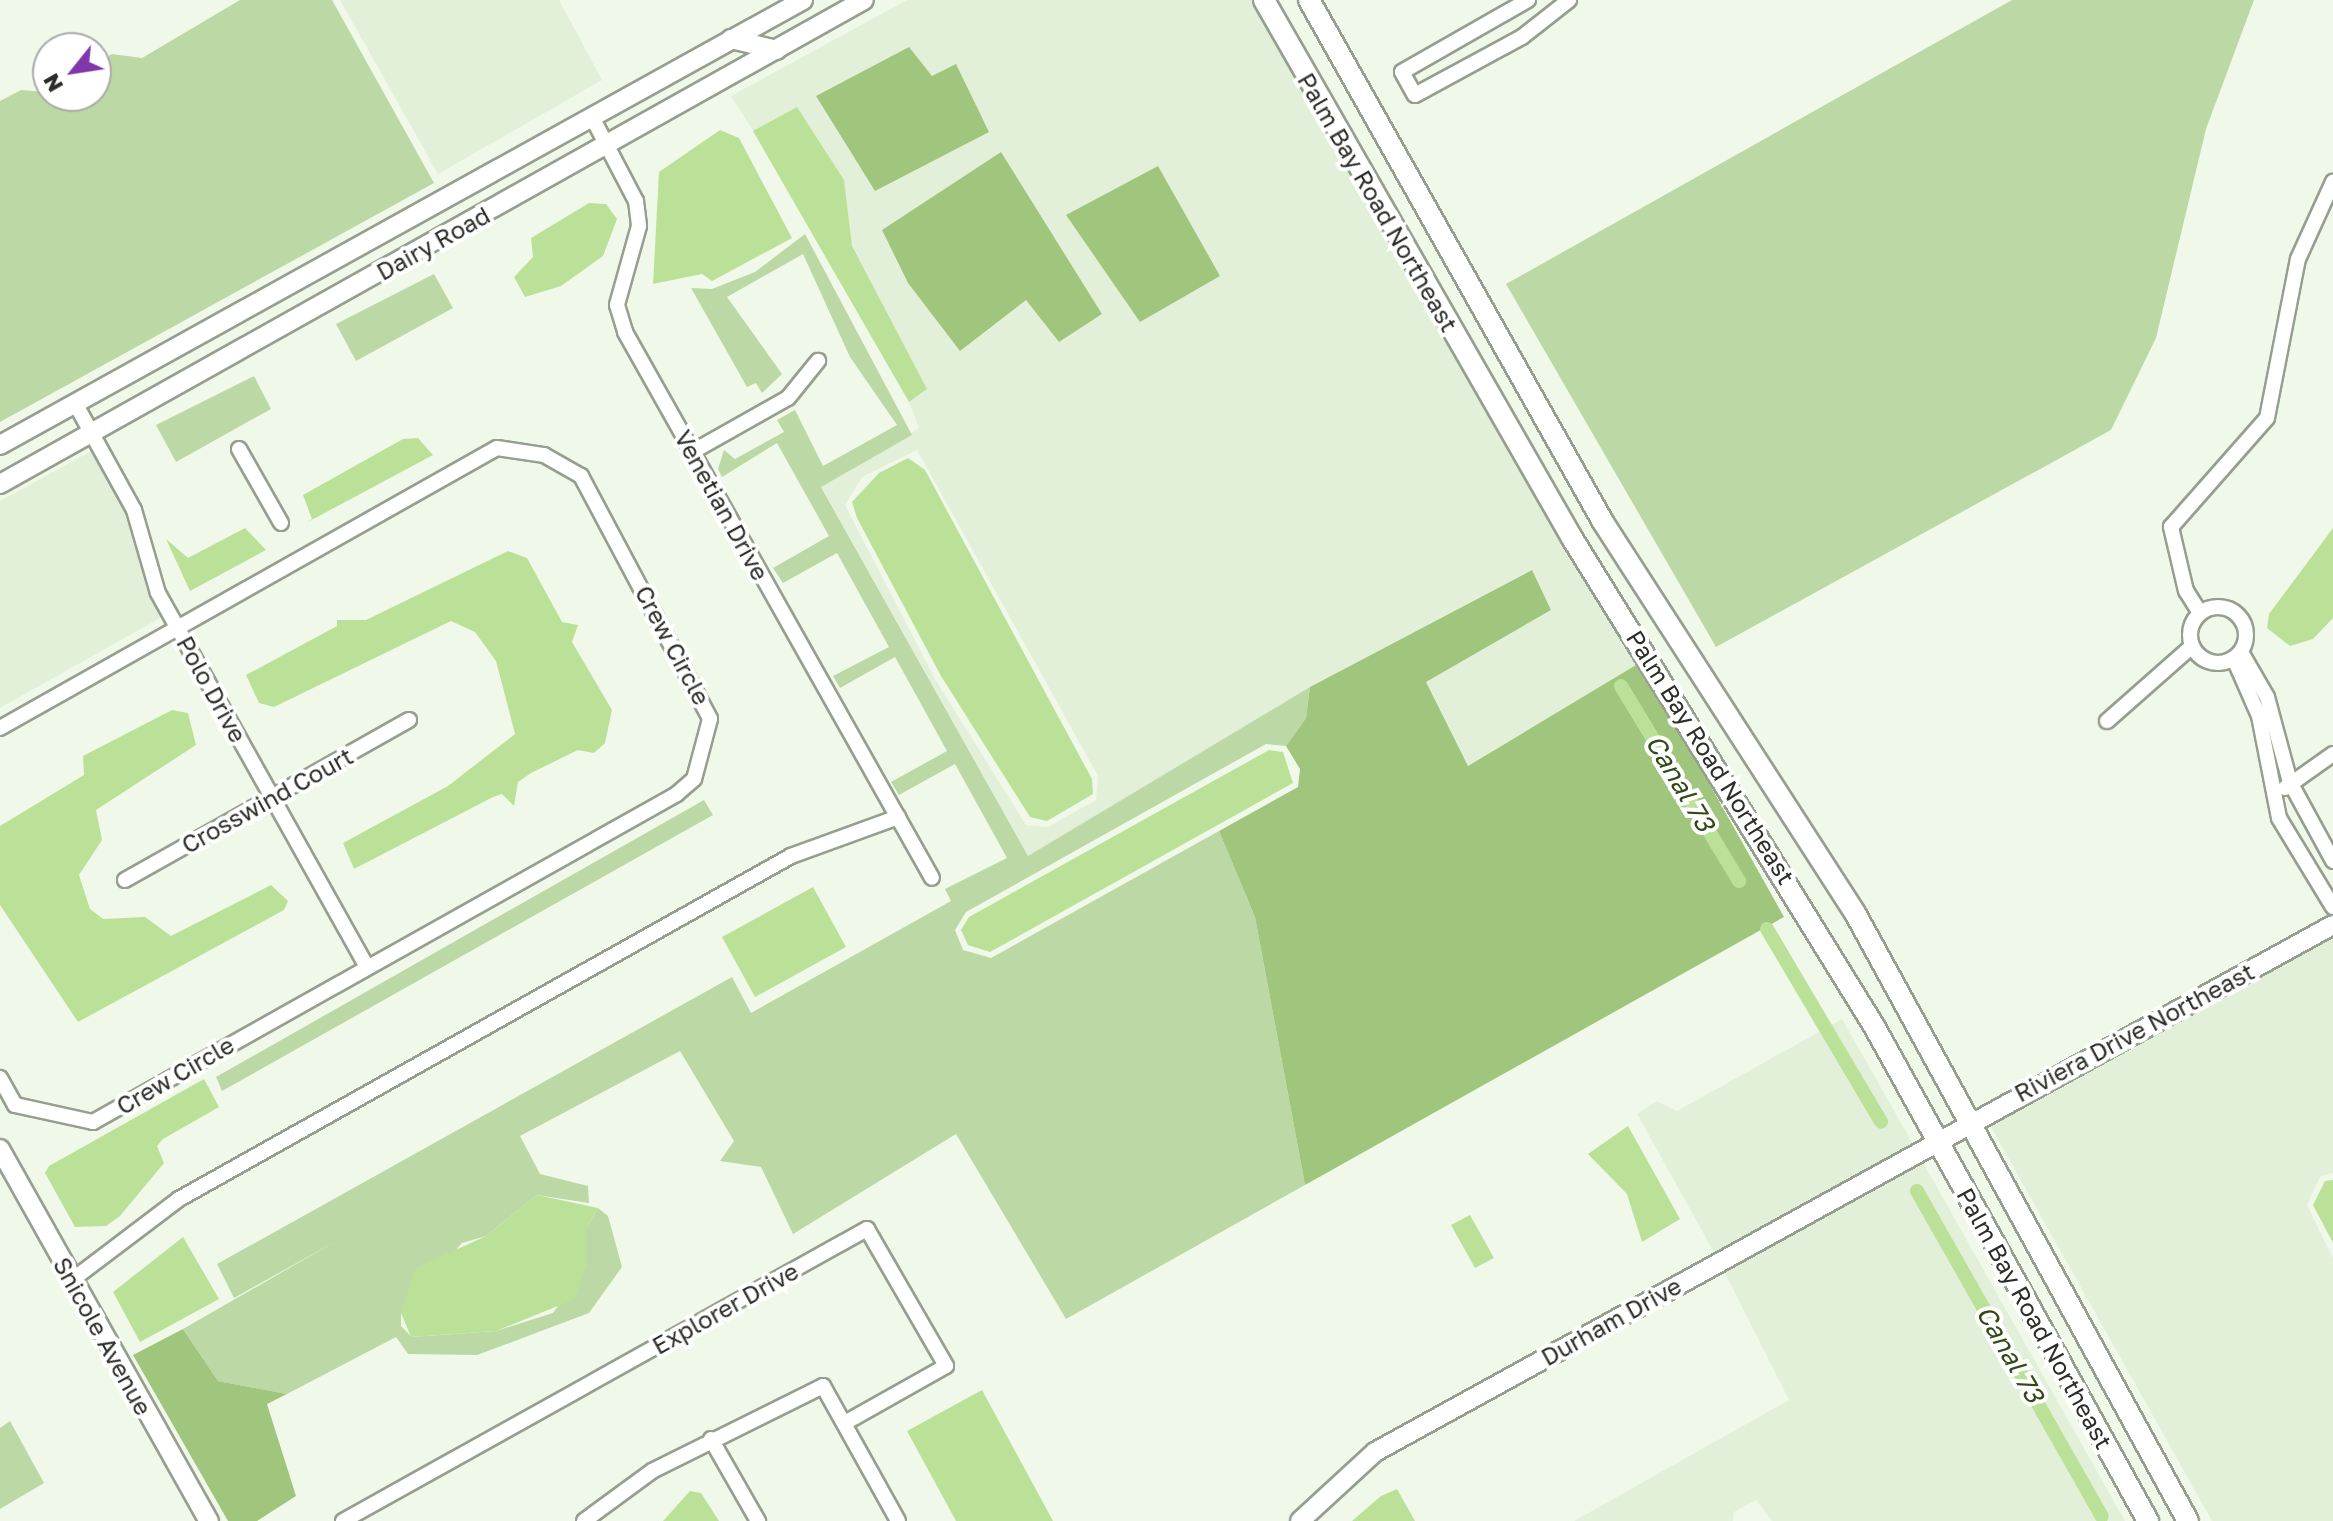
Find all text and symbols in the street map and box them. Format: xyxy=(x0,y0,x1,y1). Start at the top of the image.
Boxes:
north arrow xyxy=(32,32,112,112)
street label: Palm Bay Road Northeast xyxy=(1292,67,1464,337)
text: N xyxy=(37,69,68,97)
street label: Dairy Road xyxy=(371,200,495,286)
street label: Venetian Drive xyxy=(669,425,775,585)
street label: Crew Circle xyxy=(630,580,716,710)
street label: Palm Bay Road Northeast xyxy=(1621,625,1801,889)
street label: Polo Drive xyxy=(171,631,253,747)
water label: Canal 73 xyxy=(1639,729,1721,837)
street label: Crosswind Court xyxy=(176,741,358,859)
street label: Riviera Drive Northeast xyxy=(2009,957,2259,1107)
street label: Crew Circle xyxy=(111,1030,239,1120)
street label: Palm Bay Road Northeast xyxy=(1951,1182,2119,1454)
street label: Snicole Avenue xyxy=(48,1252,158,1420)
street label: Explorer Drive xyxy=(647,1256,803,1360)
street label: Durham Drive xyxy=(1536,1271,1686,1371)
water label: Canal 73 xyxy=(1970,1300,2050,1408)

